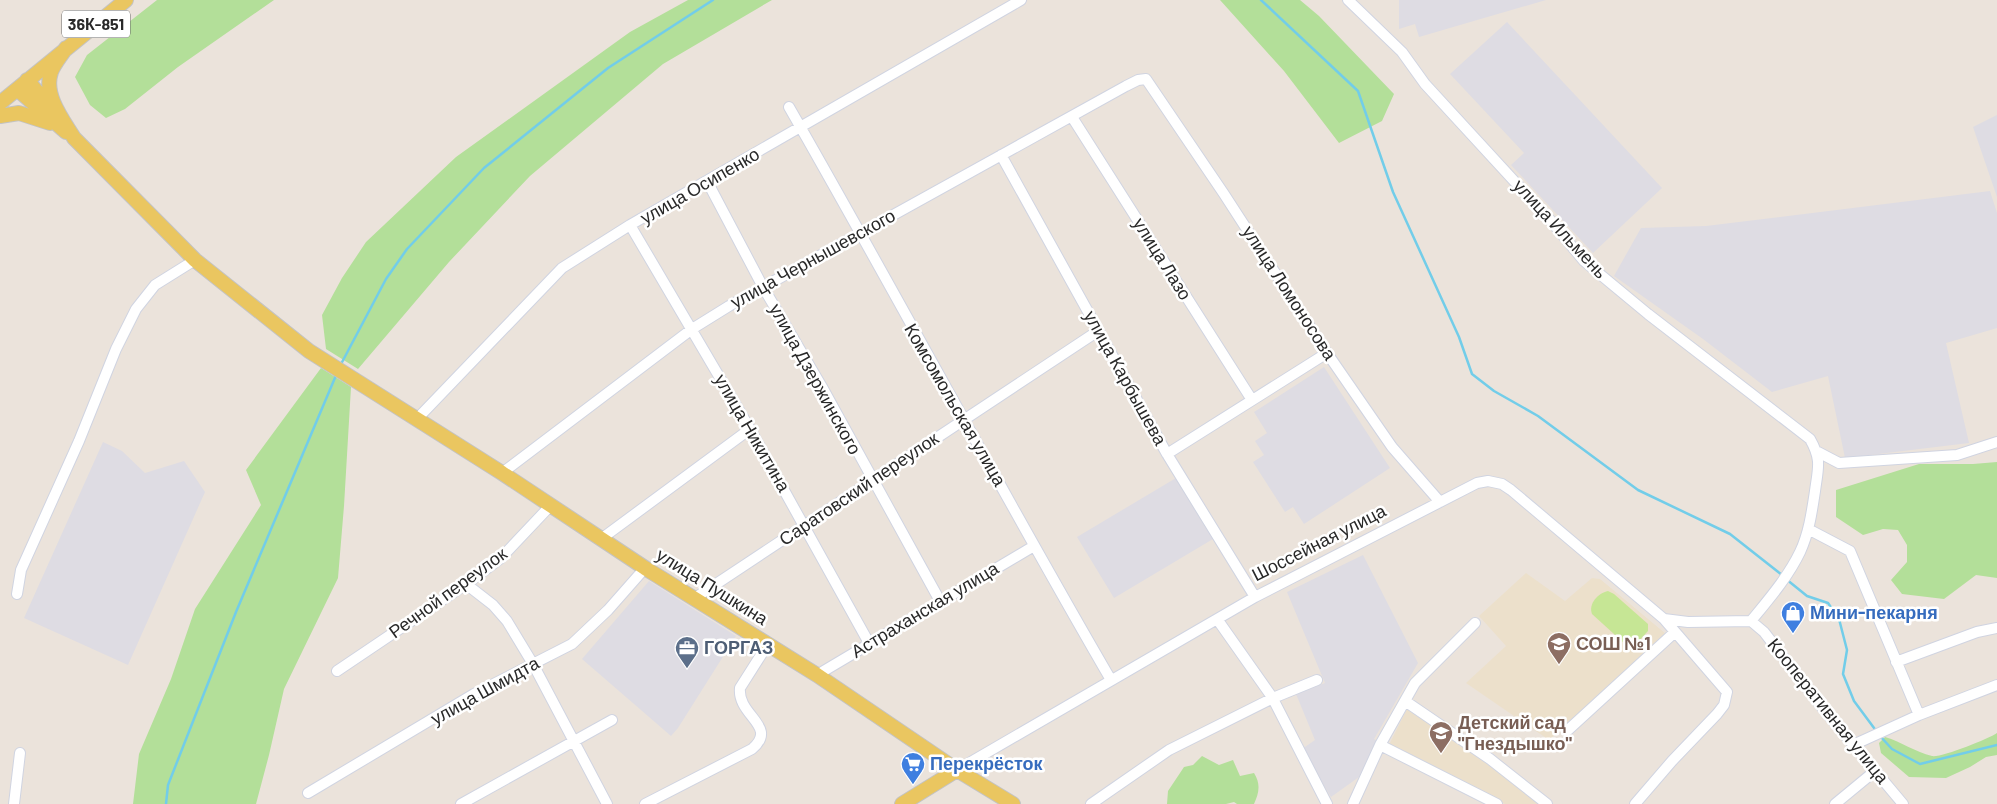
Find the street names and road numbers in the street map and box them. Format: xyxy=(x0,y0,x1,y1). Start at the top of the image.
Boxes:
road number: 36К-851 xyxy=(62,10,130,38)
street label: улица Осипенко xyxy=(636,142,763,228)
street label: улица Ильмень xyxy=(1509,174,1612,282)
street label: улица Чернышевского xyxy=(726,204,899,313)
street label: улица Лазо xyxy=(1129,213,1197,304)
street label: улица Ломоносова xyxy=(1238,221,1342,365)
street label: улица Дзержинского xyxy=(765,299,867,458)
street label: улица Карбышева xyxy=(1080,306,1172,450)
street label: Комсомольская улица xyxy=(900,319,1012,491)
street label: улица Никитина xyxy=(710,370,796,496)
street label: Саратовский переулок xyxy=(775,427,942,550)
street label: Шоссейная улица xyxy=(1248,498,1390,585)
street label: Речной переулок xyxy=(384,542,511,642)
street label: улица Пушкина xyxy=(653,543,773,630)
street label: Астраханская улица xyxy=(847,556,1003,662)
street label: Кооперативная улица xyxy=(1763,633,1895,788)
street label: улица Шмидта xyxy=(426,651,543,729)

